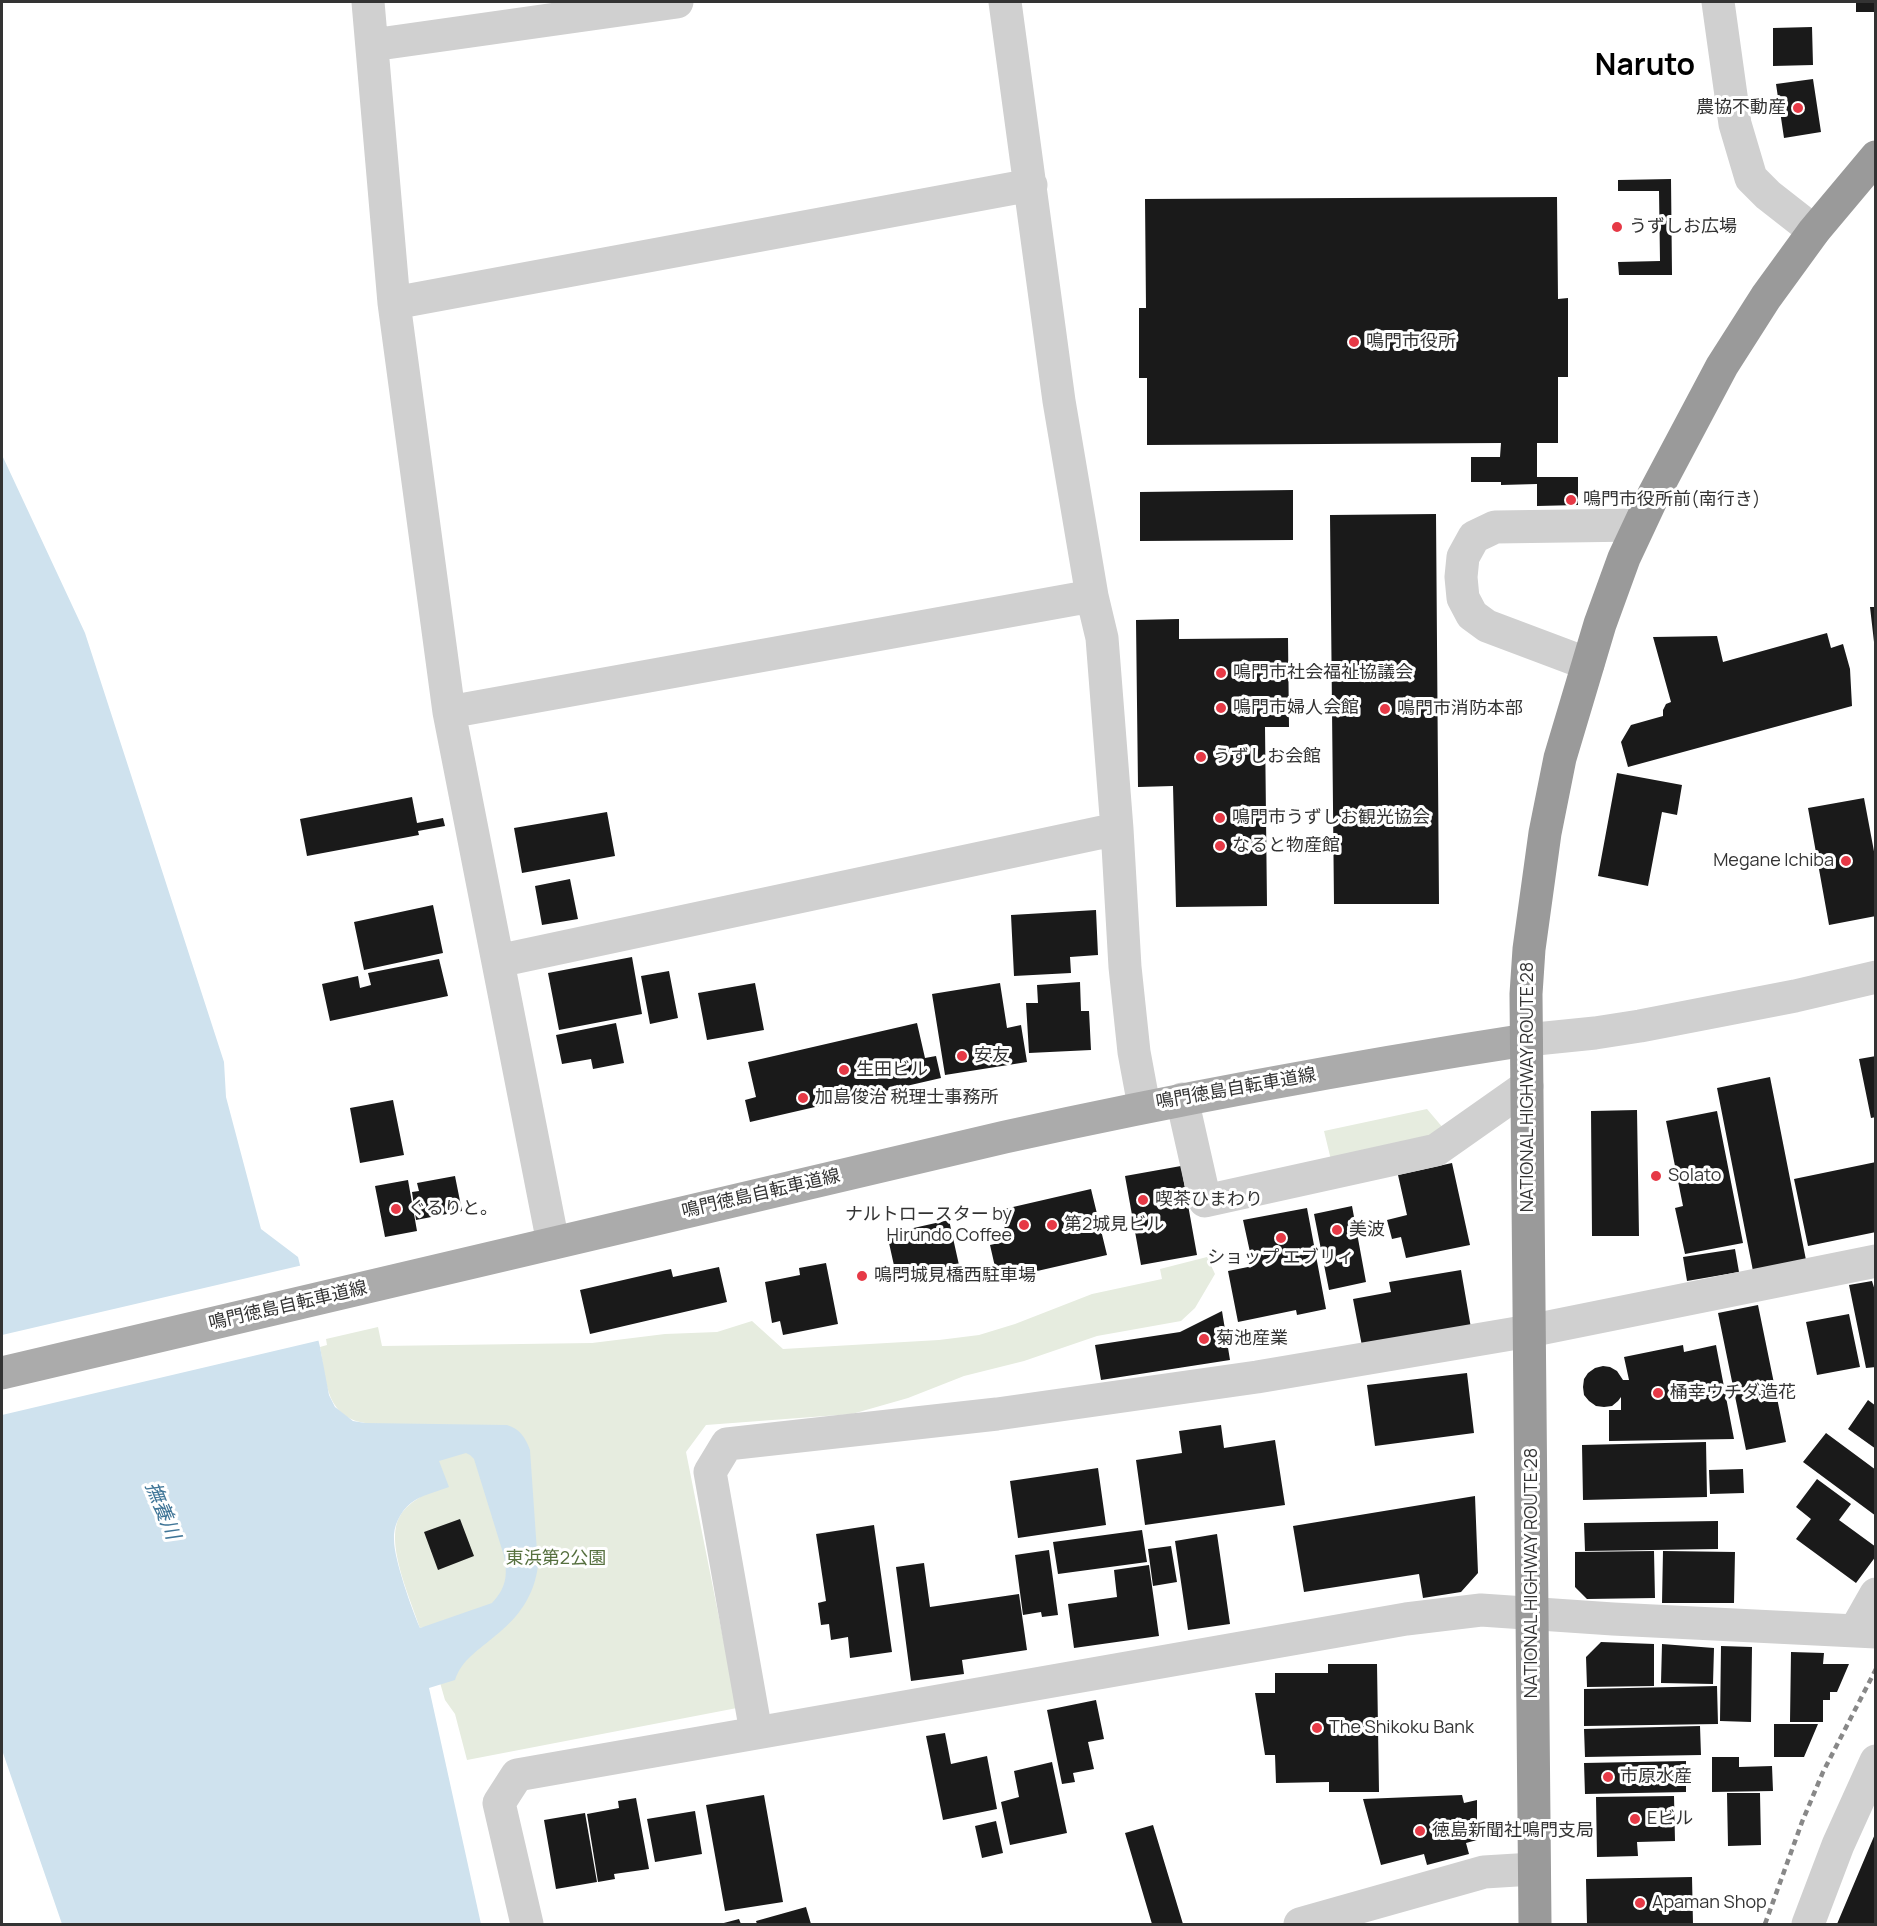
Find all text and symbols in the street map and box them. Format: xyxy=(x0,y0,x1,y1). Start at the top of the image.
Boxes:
district label: Naruto xyxy=(1595,49,1695,85)
place label: 農協不動産 xyxy=(1696,97,1786,119)
marker: 農協不動産 xyxy=(1791,101,1805,115)
place label: うずしお広場 xyxy=(1629,216,1737,238)
marker: うずしお広場 xyxy=(1610,220,1624,234)
place label: 鳴門市役所 xyxy=(1366,331,1456,353)
marker: 鳴門市役所 xyxy=(1347,335,1361,349)
place label: 鳴門市役所前(南行き) xyxy=(1583,489,1760,511)
marker: 鳴門市役所前(南行き) xyxy=(1564,493,1578,507)
place label: 鳴門市社会福祉協議会 xyxy=(1233,662,1413,684)
marker: 鳴門市社会福祉協議会 xyxy=(1214,666,1228,680)
place label: 鳴門市婦人会館 xyxy=(1233,697,1359,719)
place label: 鳴門市消防本部 xyxy=(1397,698,1523,720)
marker: 鳴門市婦人会館 xyxy=(1214,701,1228,715)
marker: 鳴門市消防本部 xyxy=(1378,702,1392,716)
place label: うずしお会館 xyxy=(1213,746,1321,768)
marker: うずしお会館 xyxy=(1194,750,1208,764)
place label: 鳴門市うずしお観光協会 xyxy=(1232,807,1430,829)
marker: 鳴門市うずしお観光協会 xyxy=(1213,811,1227,825)
place label: なると物産館 xyxy=(1232,835,1340,857)
marker: なると物産館 xyxy=(1213,839,1227,853)
place label: Megane Ichiba xyxy=(1713,850,1834,872)
marker: Megane Ichiba xyxy=(1839,854,1853,868)
street label: NATIONAL HIGHWAY ROUTE 28 xyxy=(1517,962,1539,1212)
place label: 安友 xyxy=(974,1045,1010,1067)
marker: 安友 xyxy=(955,1049,969,1063)
place label: 生田ビル xyxy=(856,1059,928,1081)
marker: 生田ビル xyxy=(837,1063,851,1077)
street label: 鳴門徳島自転車道線 xyxy=(1154,1064,1318,1114)
place label: 加島俊治 税理士事務所 xyxy=(815,1087,999,1109)
marker: 加島俊治 税理士事務所 xyxy=(796,1091,810,1105)
street label: 鳴門徳島自転車道線 xyxy=(680,1165,842,1223)
place label: Solato xyxy=(1668,1165,1721,1187)
marker: Solato xyxy=(1649,1169,1663,1183)
place label: 喫茶ひまわり xyxy=(1155,1189,1263,1211)
marker: 喫茶ひまわり xyxy=(1136,1193,1150,1207)
place label: ぐるりと。 xyxy=(408,1198,498,1220)
marker: ぐるりと。 xyxy=(389,1202,403,1216)
place label: ナルトロースター by Hirundo Coffee xyxy=(845,1204,1012,1246)
place label: 第2城見ビル xyxy=(1064,1214,1164,1236)
marker: ナルトロースター by Hirundo Coffee xyxy=(1017,1218,1031,1232)
marker: 第2城見ビル xyxy=(1045,1218,1059,1232)
place label: 美波 xyxy=(1349,1219,1385,1241)
marker: 美波 xyxy=(1330,1223,1344,1237)
marker: ショップ エブリィ xyxy=(1274,1231,1288,1245)
place label: ショップ エブリィ xyxy=(1207,1247,1355,1269)
place label: 鳴門城見橋西駐車場 xyxy=(874,1265,1036,1287)
marker: 鳴門城見橋西駐車場 xyxy=(855,1269,869,1283)
street label: 鳴門徳島自転車道線 xyxy=(207,1277,369,1335)
place label: 菊池産業 xyxy=(1216,1328,1288,1350)
marker: 菊池産業 xyxy=(1197,1332,1211,1346)
place label: 桶幸ウチダ造花 xyxy=(1670,1382,1796,1404)
marker: 桶幸ウチダ造花 xyxy=(1651,1386,1665,1400)
street label: NATIONAL HIGHWAY ROUTE 28 xyxy=(1521,1448,1543,1698)
water label: 撫養川 xyxy=(140,1479,184,1543)
park label: 東浜第2公園 xyxy=(506,1548,606,1570)
place label: The Shikoku Bank xyxy=(1329,1717,1474,1739)
marker: The Shikoku Bank xyxy=(1310,1721,1324,1735)
place label: 市原水産 xyxy=(1620,1766,1692,1788)
marker: 市原水産 xyxy=(1601,1770,1615,1784)
place label: Eビル xyxy=(1647,1808,1693,1830)
marker: Eビル xyxy=(1628,1812,1642,1826)
place label: 徳島新聞社鳴門支局 xyxy=(1432,1820,1594,1842)
marker: 徳島新聞社鳴門支局 xyxy=(1413,1824,1427,1838)
place label: Apaman Shop xyxy=(1652,1892,1767,1914)
marker: Apaman Shop xyxy=(1633,1896,1647,1910)

